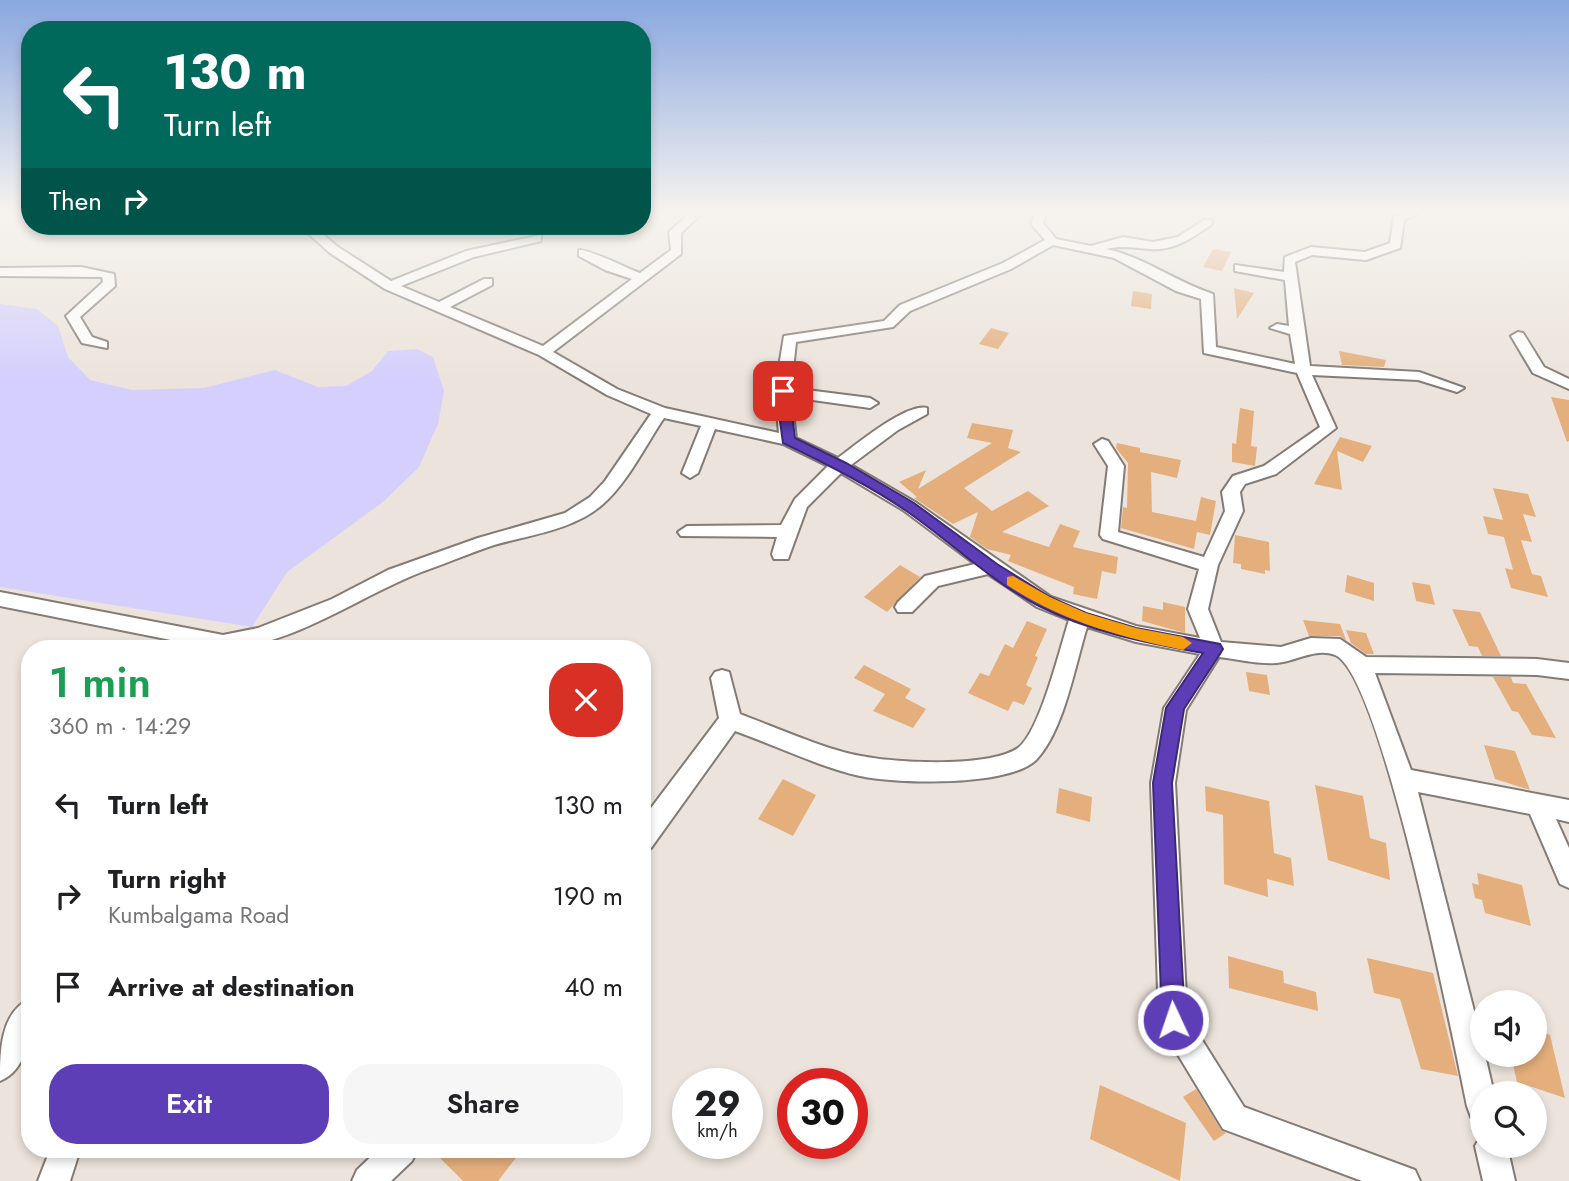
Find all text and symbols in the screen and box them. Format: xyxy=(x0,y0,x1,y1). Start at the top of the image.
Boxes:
text: 130 m xyxy=(164,37,307,107)
icon: left xyxy=(49,49,140,140)
text: Turn left xyxy=(164,102,271,148)
text: Then xyxy=(49,182,102,220)
icon: right xyxy=(116,182,154,220)
pin xyxy=(753,361,813,421)
icon: arrive xyxy=(764,372,802,410)
text: 1 min xyxy=(49,652,151,713)
button: close xyxy=(549,663,623,737)
text: 360 m · 14:29 xyxy=(49,709,191,743)
icon: left xyxy=(49,786,87,824)
text: Turn left xyxy=(108,786,208,824)
text: 130 m xyxy=(553,786,623,824)
text: Turn right xyxy=(108,860,226,898)
icon: right xyxy=(49,877,87,915)
text: 190 m xyxy=(553,877,623,915)
text: Kumbalgama Road xyxy=(108,898,289,932)
icon: arrive xyxy=(49,968,87,1006)
text: Arrive at destination xyxy=(108,968,355,1006)
text: 40 m xyxy=(564,968,623,1006)
position arrow xyxy=(1136,983,1210,1057)
map controls xyxy=(1470,990,1547,1158)
button: sound xyxy=(1470,990,1547,1067)
button: Exit xyxy=(49,1064,329,1144)
button: Share xyxy=(343,1064,623,1144)
speed limit sign: 30 xyxy=(777,1068,868,1159)
text: 29 xyxy=(694,1079,741,1129)
button: search xyxy=(1470,1081,1547,1158)
text: km/h xyxy=(697,1118,738,1144)

